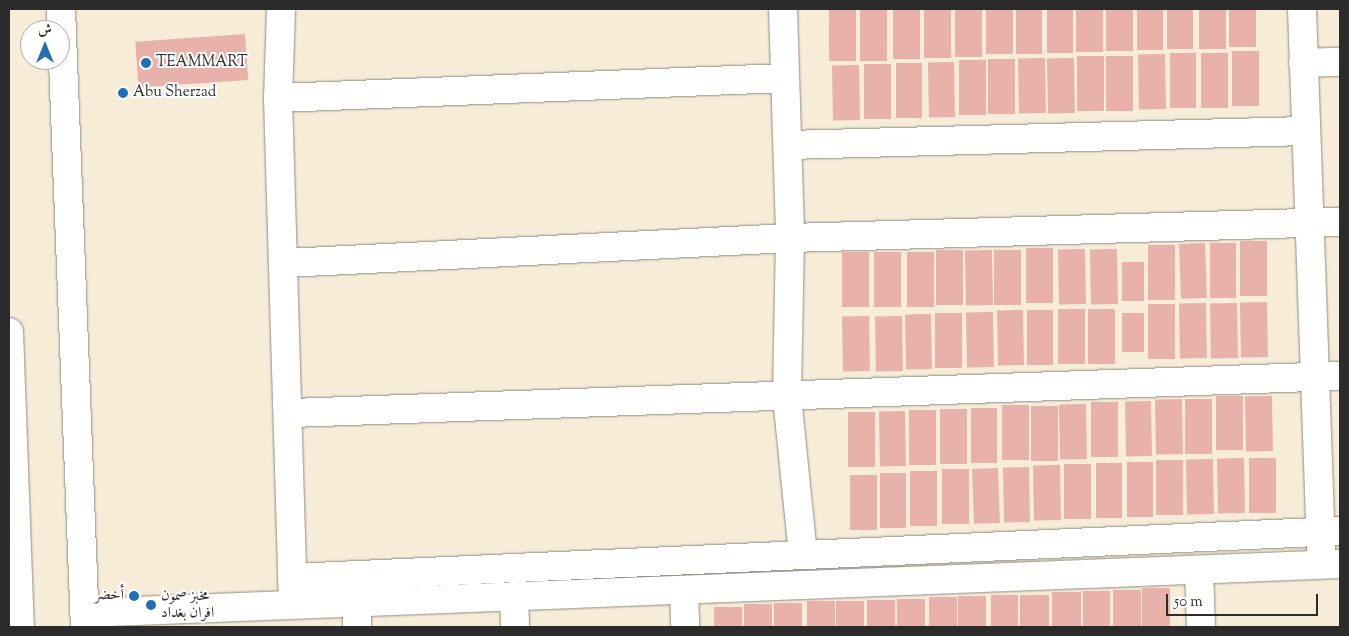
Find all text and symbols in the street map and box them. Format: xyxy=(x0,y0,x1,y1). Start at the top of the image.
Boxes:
north arrow xyxy=(20,20,70,70)
text: ش xyxy=(38,21,52,41)
place label: TEAMMART xyxy=(156,54,248,72)
marker: TEAMMART xyxy=(140,57,152,69)
place label: Abu Sherzad xyxy=(133,84,216,102)
marker: Abu Sherzad xyxy=(117,87,129,99)
scale bar xyxy=(1169,584,1322,616)
place label: أخضر xyxy=(95,587,124,605)
place label: مخبز صمون افران بغداد xyxy=(161,587,214,622)
marker: أخضر xyxy=(128,590,140,602)
text: 50 m xyxy=(1174,592,1203,613)
marker: مخبز صمون افران بغداد xyxy=(145,599,157,611)

